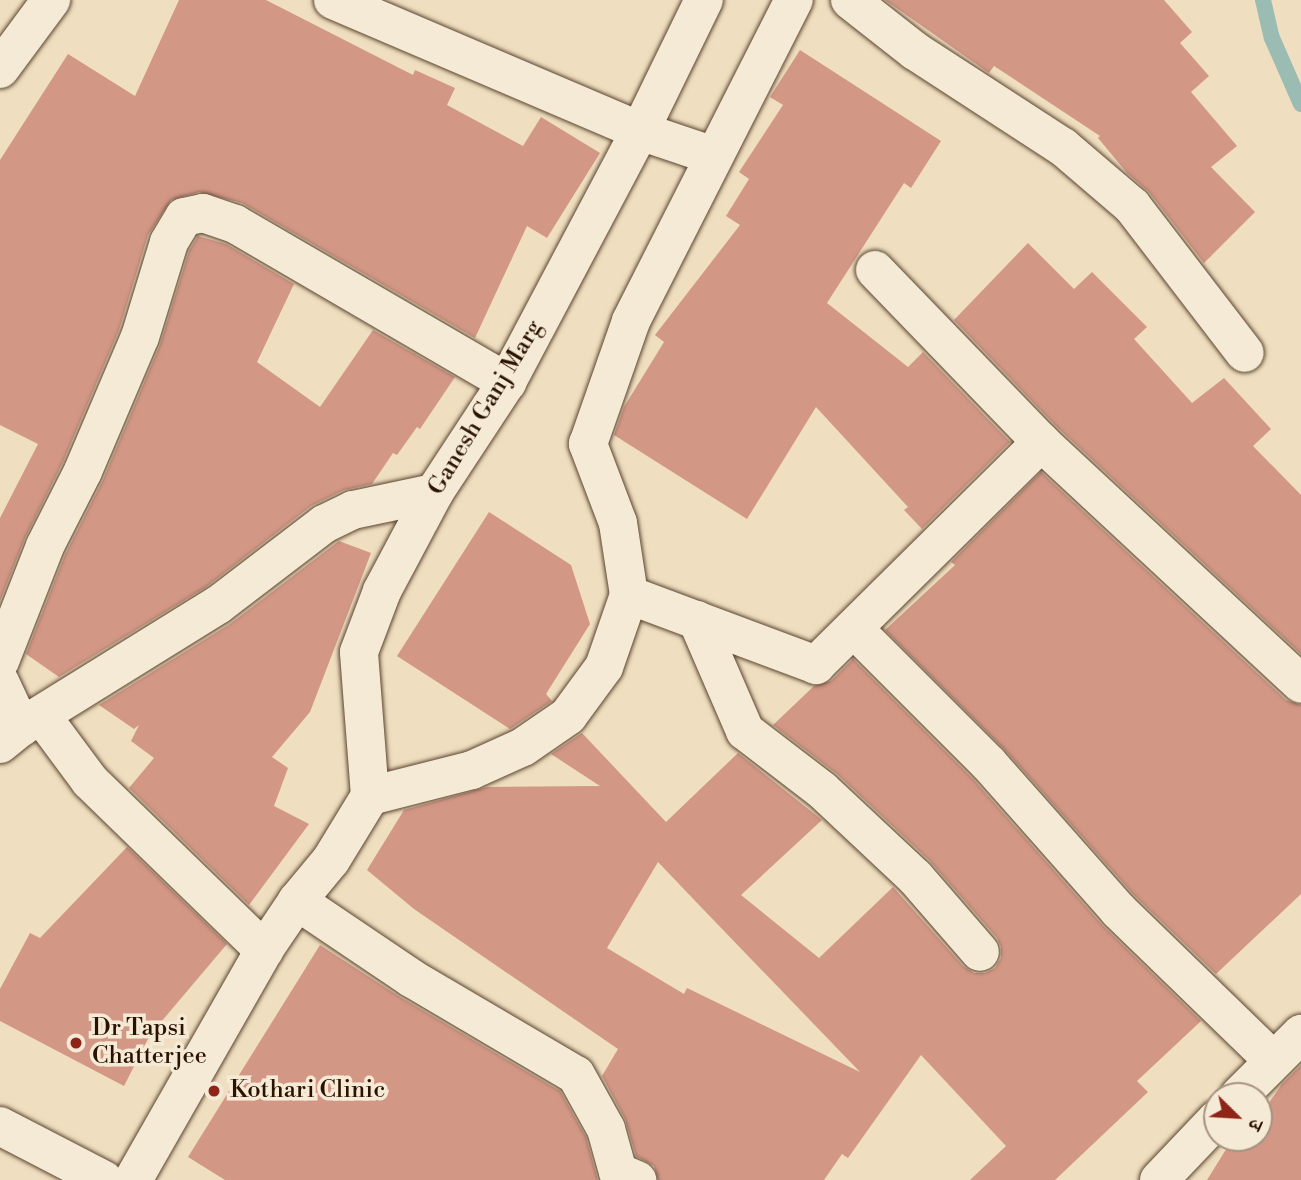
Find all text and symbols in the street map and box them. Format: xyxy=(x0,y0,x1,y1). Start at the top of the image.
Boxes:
street label: Ganesh Ganj Marg xyxy=(422,315,550,501)
place label: Dr Tapsi Chatterjee xyxy=(92,1015,207,1071)
marker: Dr Tapsi Chatterjee xyxy=(66,1033,86,1053)
place label: Kothari Clinic xyxy=(230,1077,385,1105)
marker: Kothari Clinic xyxy=(204,1081,224,1101)
north arrow xyxy=(1203,1082,1273,1152)
text: उ xyxy=(1242,1115,1268,1134)

